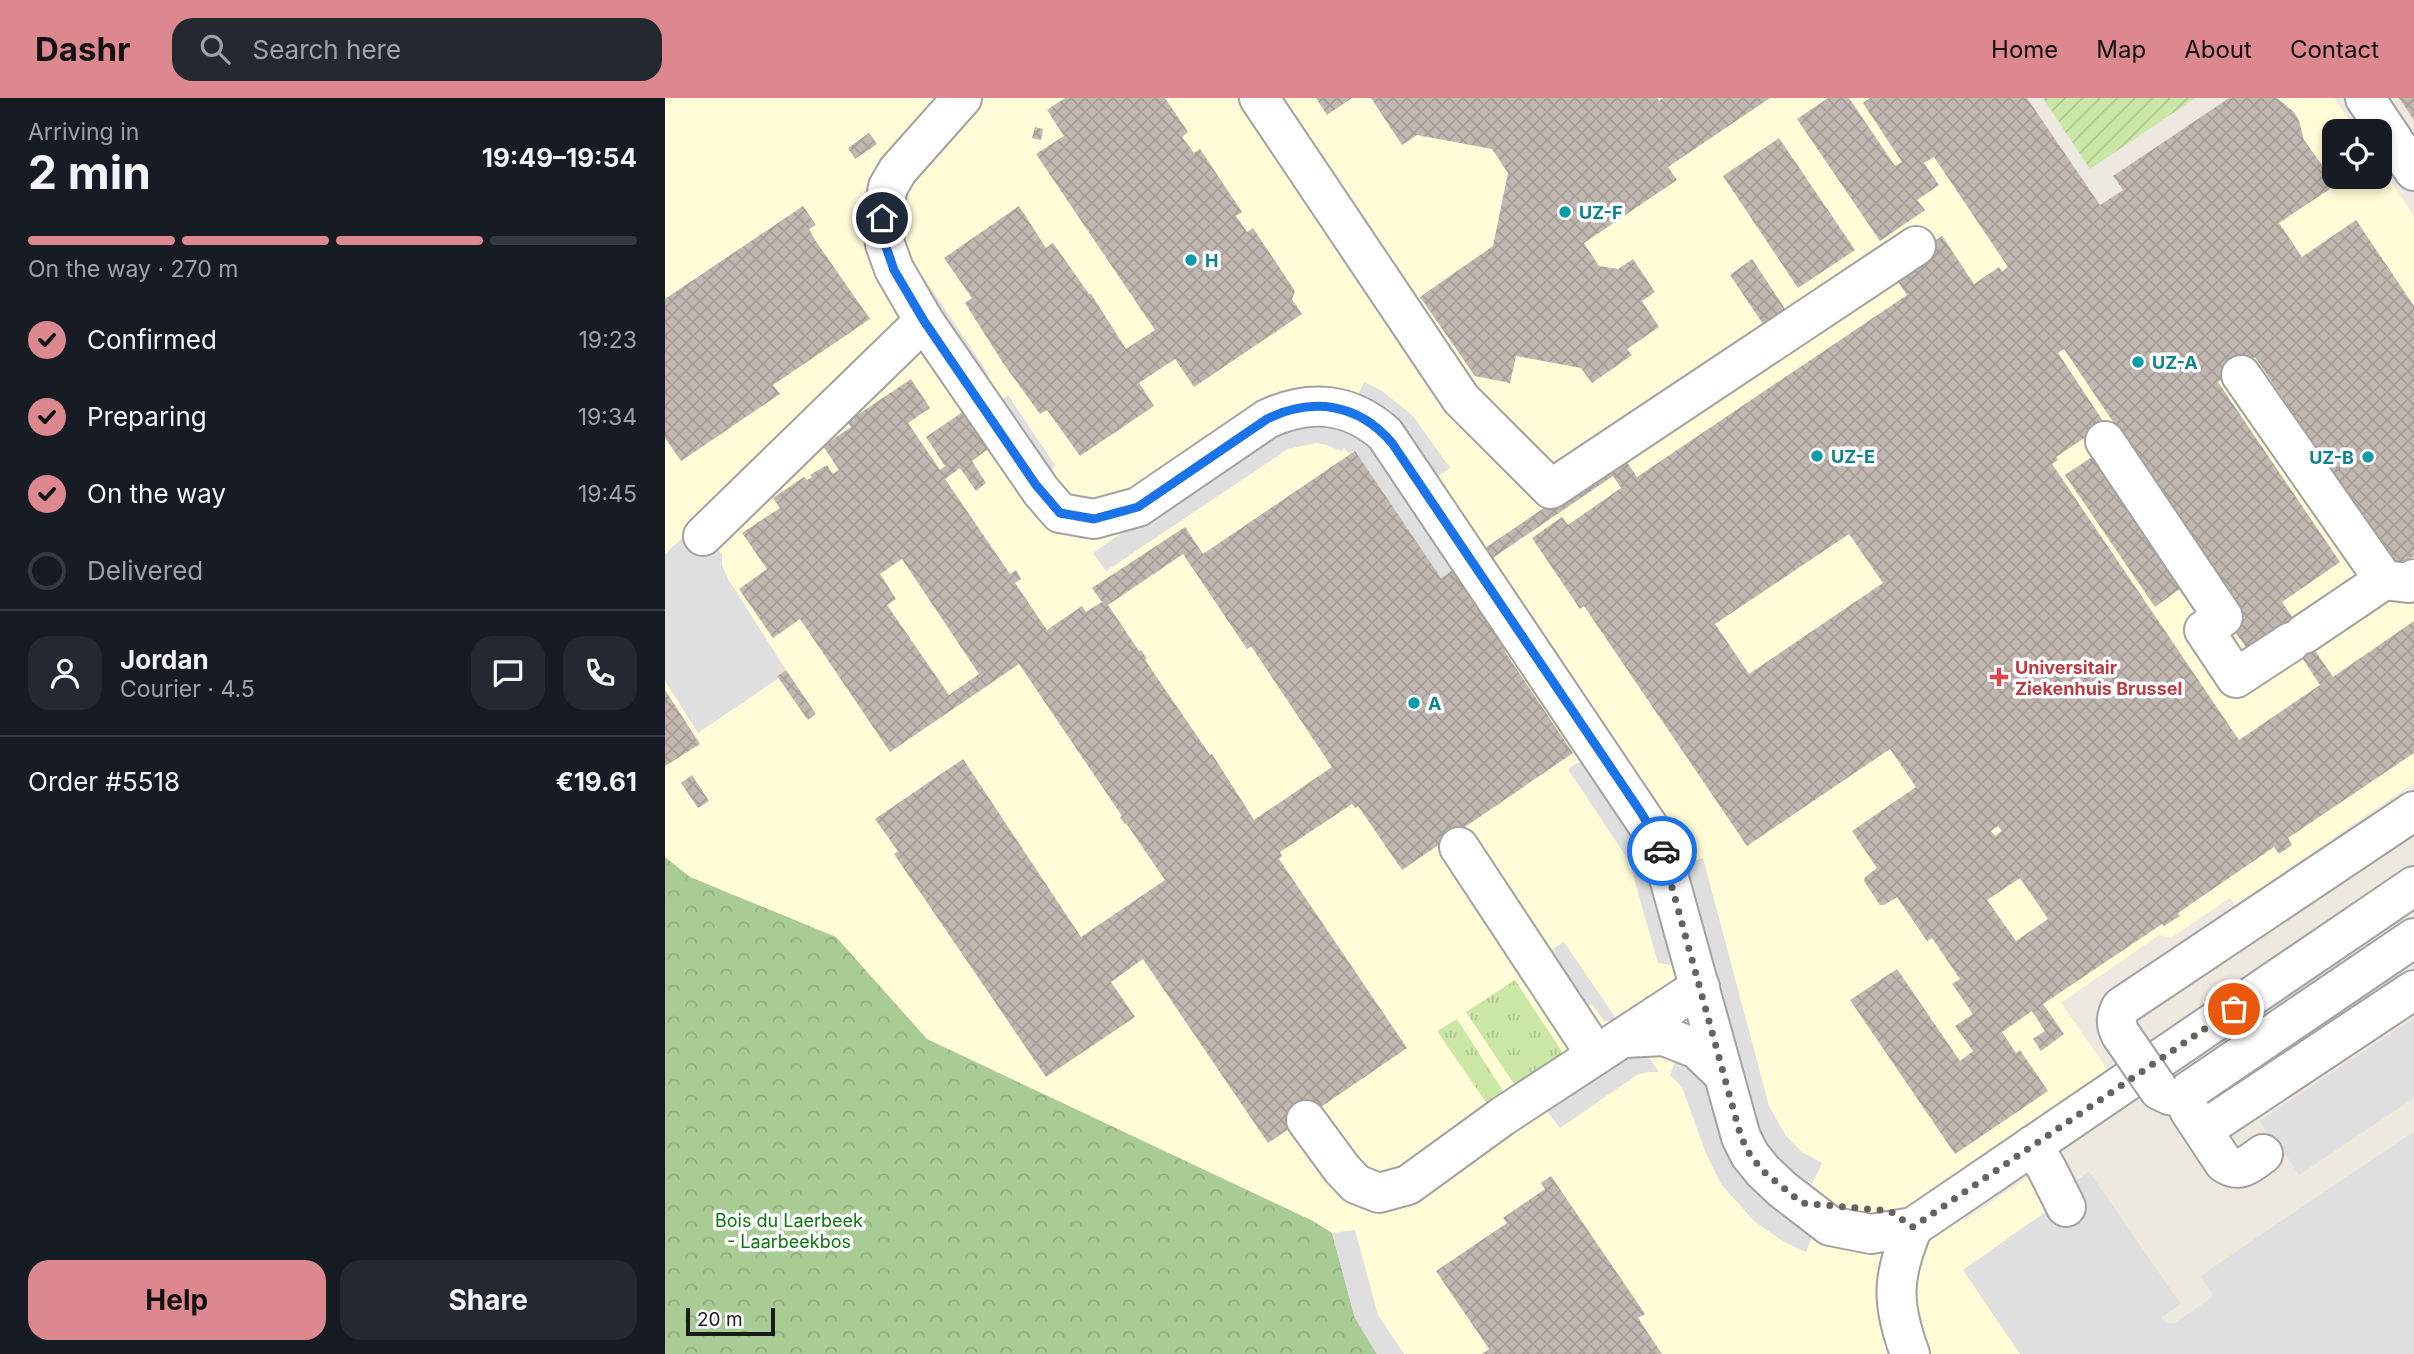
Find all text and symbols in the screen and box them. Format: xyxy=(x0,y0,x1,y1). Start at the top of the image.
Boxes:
search box xyxy=(172,18,662,81)
text: Dashr xyxy=(35,29,130,69)
icon: search xyxy=(196,30,234,68)
text: Search here xyxy=(252,34,401,65)
text: Home xyxy=(1991,35,2058,64)
text: Map xyxy=(2096,35,2146,64)
text: About xyxy=(2184,35,2252,64)
text: Contact xyxy=(2290,35,2379,64)
text: Arriving in xyxy=(28,118,139,146)
map controls xyxy=(2322,119,2392,189)
button: locate xyxy=(2322,119,2392,189)
text: 19:49–19:54 xyxy=(482,142,637,173)
text: 2 min xyxy=(28,144,151,200)
pin xyxy=(852,188,912,248)
icon: home xyxy=(863,199,901,237)
place label: UZ-F xyxy=(1579,202,1622,223)
marker: UZ-F xyxy=(1557,204,1573,220)
place label: H xyxy=(1205,250,1218,271)
marker: H xyxy=(1183,252,1199,268)
text: On the way · 270 m xyxy=(28,255,238,283)
icon: check xyxy=(28,321,66,359)
text: Confirmed xyxy=(87,324,217,355)
text: 19:23 xyxy=(579,326,637,354)
place label: UZ-A xyxy=(2152,352,2198,373)
marker: UZ-A xyxy=(2130,354,2146,370)
icon: check xyxy=(28,398,66,436)
text: Preparing xyxy=(87,401,207,432)
text: 19:34 xyxy=(578,403,637,431)
place label: UZ-E xyxy=(1831,446,1875,467)
place label: UZ-B xyxy=(2309,447,2354,468)
marker: UZ-E xyxy=(1809,448,1825,464)
marker: UZ-B xyxy=(2360,449,2376,465)
icon: check xyxy=(28,475,66,513)
text: On the way xyxy=(87,478,226,509)
text: 19:45 xyxy=(578,480,637,508)
text: Delivered xyxy=(87,555,203,586)
button: person xyxy=(28,636,102,710)
button: chat xyxy=(471,636,545,710)
button: phone xyxy=(563,636,637,710)
text: Jordan xyxy=(120,644,209,675)
place label: Universitair Ziekenhuis Brussel xyxy=(2015,657,2182,699)
marker: Universitair Ziekenhuis Brussel xyxy=(1989,667,2009,687)
text: Courier · 4.5 xyxy=(120,675,255,703)
place label: A xyxy=(1428,693,1441,714)
marker: A xyxy=(1406,695,1422,711)
text: Order #5518 xyxy=(28,766,180,797)
text: €19.61 xyxy=(556,766,637,797)
courier xyxy=(1627,816,1697,886)
icon: car xyxy=(1643,832,1681,870)
pin xyxy=(2204,979,2264,1039)
icon: bag xyxy=(2215,990,2253,1028)
park label: Bois du Laerbeek - Laarbeekbos xyxy=(715,1210,863,1252)
button: Help xyxy=(28,1260,326,1340)
button: Share xyxy=(340,1260,637,1340)
scale bar xyxy=(686,1305,775,1337)
text: 20 m xyxy=(697,1308,743,1331)

